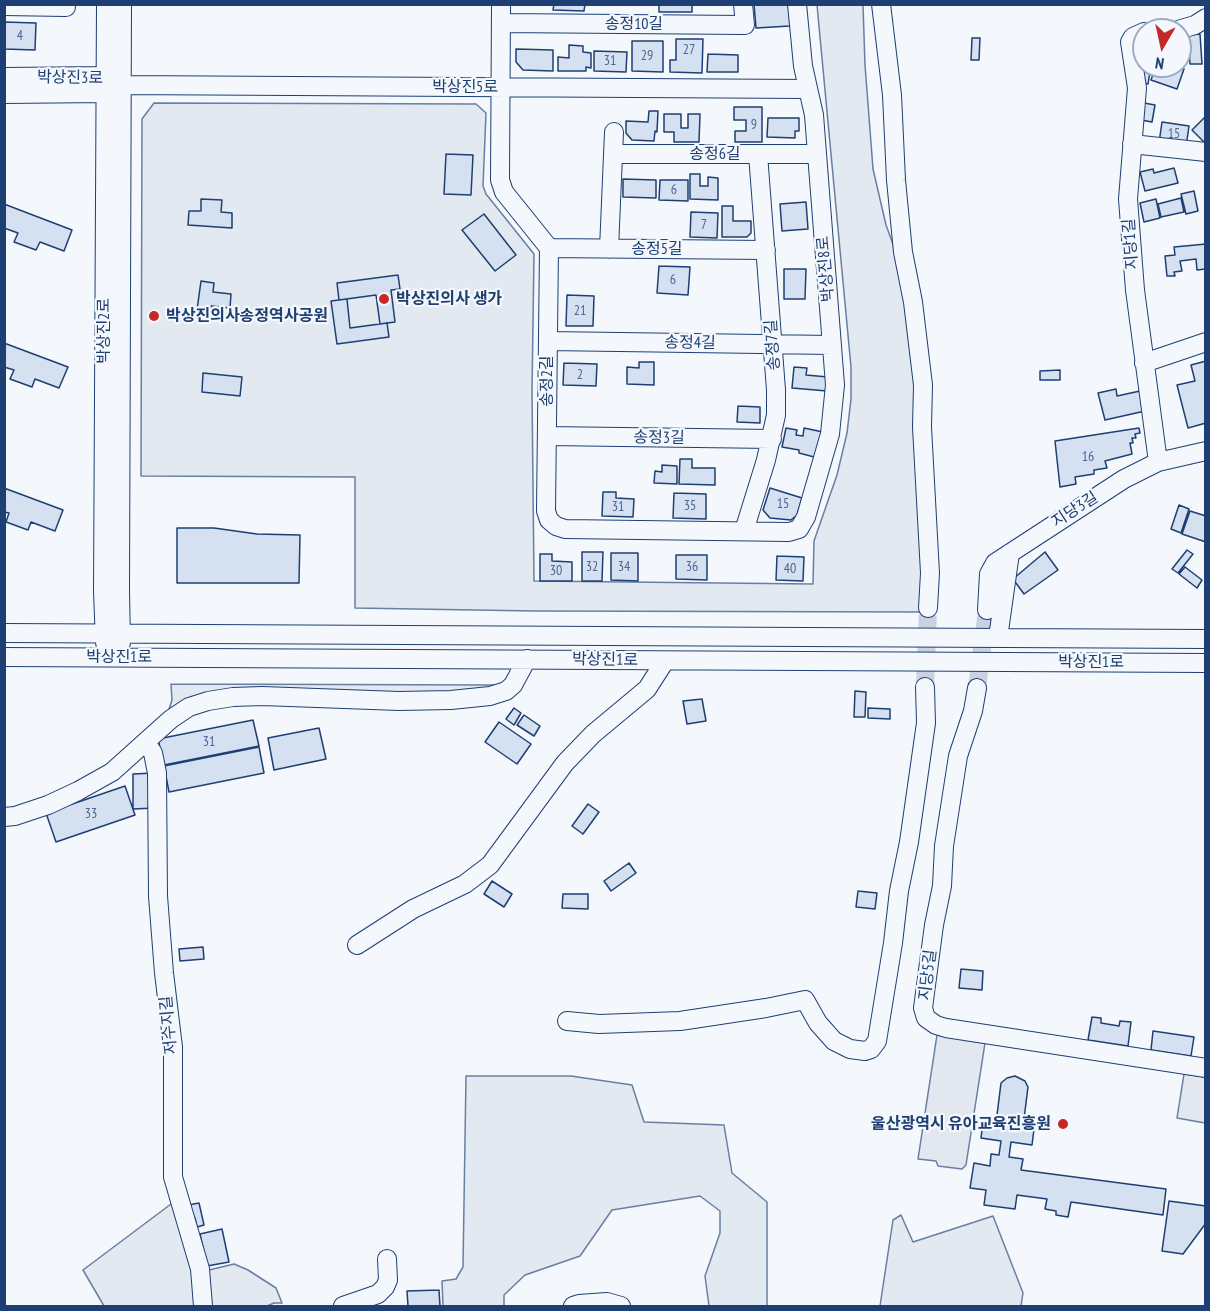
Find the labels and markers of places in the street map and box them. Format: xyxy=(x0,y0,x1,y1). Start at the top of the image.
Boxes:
place label: 박상진의사 생가 xyxy=(396,289,502,309)
marker: 박상진의사 생가 xyxy=(377,292,391,306)
place label: 박상진의사송정역사공원 xyxy=(166,306,328,326)
marker: 박상진의사송정역사공원 xyxy=(147,309,161,323)
place label: 울산광역시 유아교육진흥원 xyxy=(871,1114,1051,1134)
marker: 울산광역시 유아교육진흥원 xyxy=(1056,1117,1070,1131)

